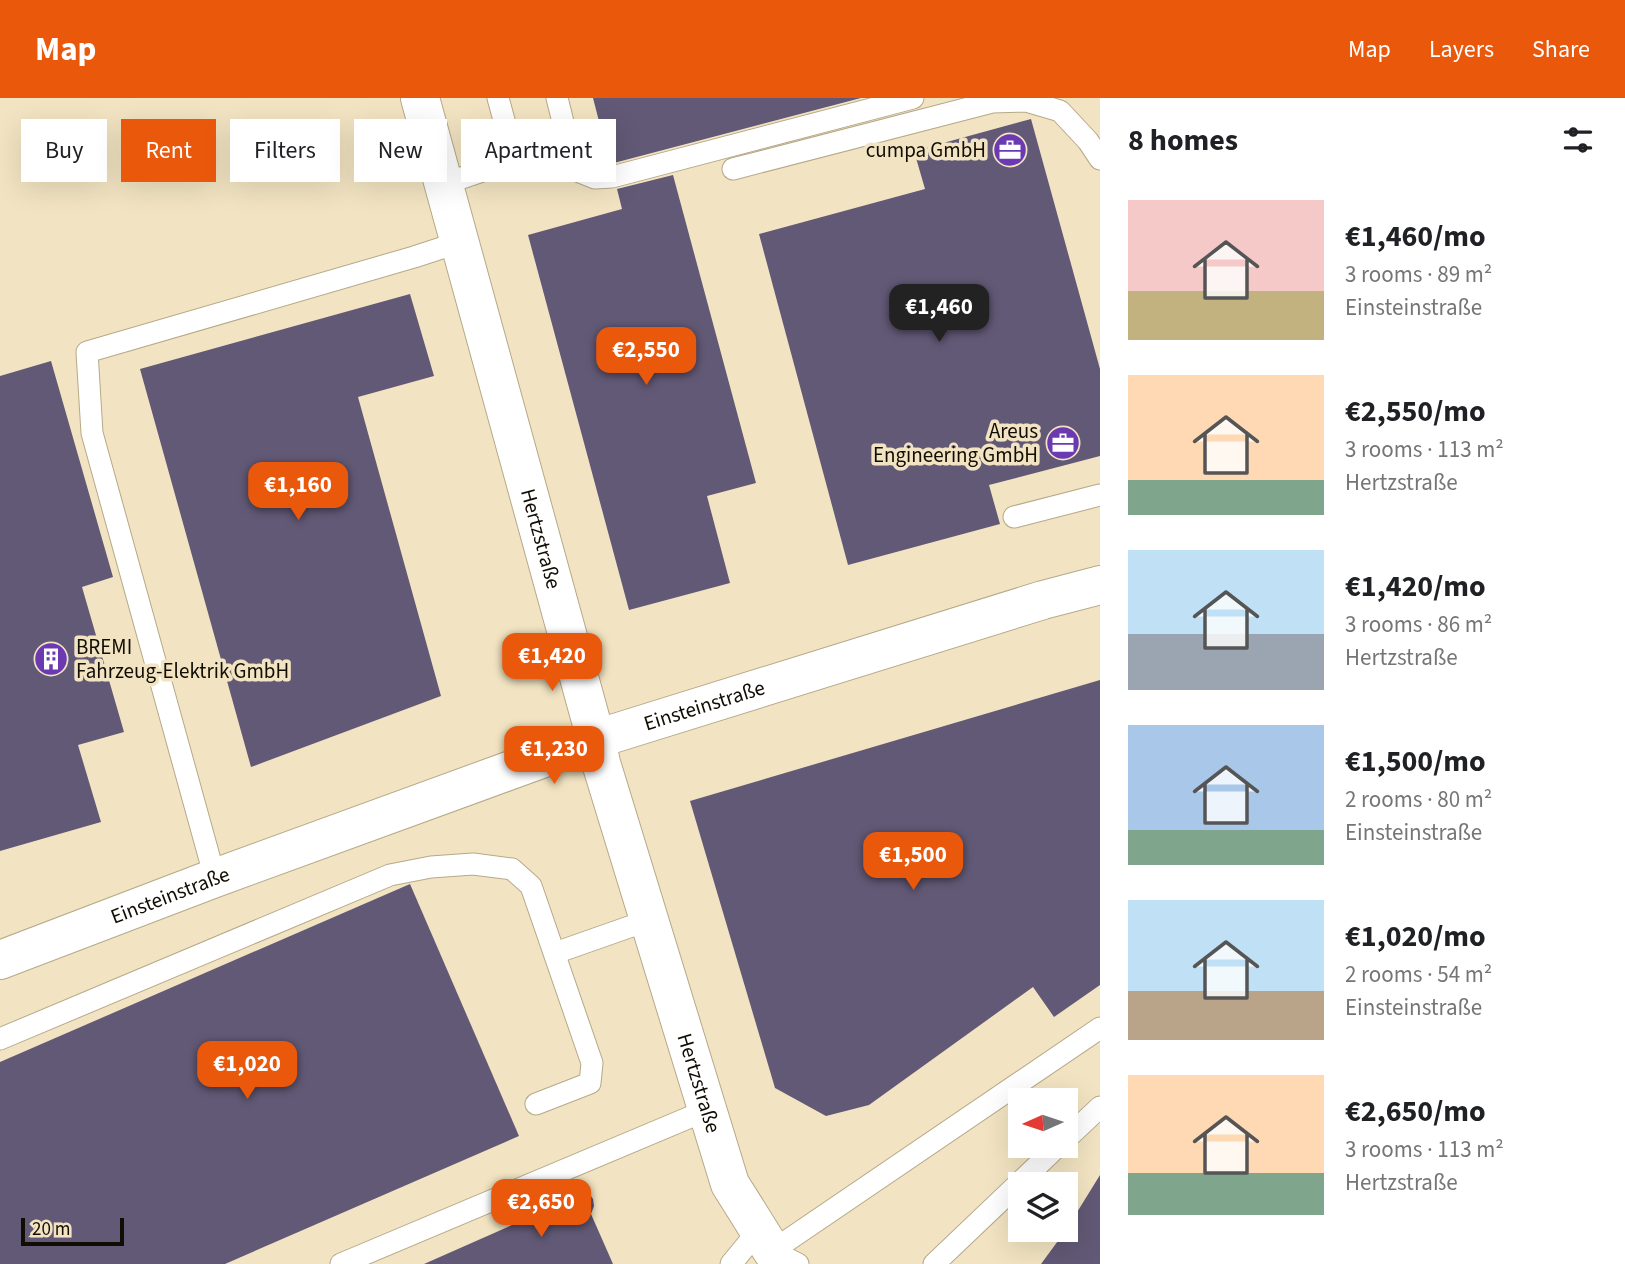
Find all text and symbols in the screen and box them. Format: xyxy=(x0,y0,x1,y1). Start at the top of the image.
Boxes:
text: Map xyxy=(35,26,96,73)
text: Map xyxy=(1348,32,1391,67)
text: Layers xyxy=(1429,32,1494,67)
text: Share xyxy=(1532,32,1590,67)
chip: Buy xyxy=(21,119,107,182)
chip: Rent xyxy=(121,119,216,182)
chip: Filters xyxy=(230,119,340,182)
chip: New xyxy=(354,119,447,182)
chip: Apartment xyxy=(461,119,616,182)
text: 8 homes xyxy=(1128,119,1238,162)
icon: filters xyxy=(1559,121,1597,159)
office icon: cumpa GmbH xyxy=(991,131,1029,169)
place label: cumpa GmbH xyxy=(866,135,986,165)
text: €1,460/mo xyxy=(1345,215,1486,258)
icon: home xyxy=(1184,228,1268,312)
text: 3 rooms · 89 m² xyxy=(1345,258,1492,291)
pin: €1,460 xyxy=(882,285,996,344)
text: €1,460 xyxy=(905,290,973,323)
text: Einsteinstraße xyxy=(1345,291,1482,324)
pin: €2,550 xyxy=(589,328,703,387)
text: €2,550 xyxy=(612,333,680,366)
text: €2,550/mo xyxy=(1345,390,1486,433)
icon: home xyxy=(1184,403,1268,487)
place label: Areus Engineering GmbH xyxy=(873,416,1038,470)
office icon: Areus Engineering GmbH xyxy=(1044,424,1082,462)
text: 3 rooms · 113 m² xyxy=(1345,433,1504,466)
pin: €1,160 xyxy=(241,462,355,522)
text: Hertzstraße xyxy=(1345,466,1458,499)
text: €1,160 xyxy=(264,468,332,501)
street label: Hertzstraße xyxy=(513,485,569,592)
text: €1,420/mo xyxy=(1345,565,1486,608)
icon: home xyxy=(1184,578,1268,662)
text: 3 rooms · 86 m² xyxy=(1345,608,1492,641)
place label: BREMI Fahrzeug-Elektrik GmbH xyxy=(76,632,289,686)
pin: €1,420 xyxy=(495,634,609,693)
text: €1,420 xyxy=(518,639,586,672)
building icon: BREMI Fahrzeug-Elektrik GmbH xyxy=(32,640,70,678)
text: Hertzstraße xyxy=(1345,641,1458,674)
street label: Einsteinstraße xyxy=(640,672,769,738)
pin: €1,230 xyxy=(497,726,611,786)
text: €1,230 xyxy=(520,732,588,765)
text: €1,500/mo xyxy=(1345,740,1486,783)
icon: home xyxy=(1184,753,1268,837)
text: 2 rooms · 80 m² xyxy=(1345,783,1492,816)
text: Einsteinstraße xyxy=(1345,816,1482,849)
pin: €1,500 xyxy=(856,832,970,892)
text: €1,500 xyxy=(879,838,947,871)
street label: Einsteinstraße xyxy=(106,859,234,932)
text: €1,020/mo xyxy=(1345,915,1486,958)
icon: home xyxy=(1184,928,1268,1012)
text: 2 rooms · 54 m² xyxy=(1345,958,1492,991)
text: Einsteinstraße xyxy=(1345,991,1482,1024)
street label: Hertzstraße xyxy=(670,1029,728,1137)
pin: €1,020 xyxy=(190,1042,304,1101)
text: €1,020 xyxy=(213,1047,281,1080)
north arrow xyxy=(1008,1088,1078,1158)
map controls xyxy=(1008,1088,1078,1242)
text: €2,650/mo xyxy=(1345,1090,1486,1133)
icon: home xyxy=(1184,1103,1268,1187)
text: 3 rooms · 113 m² xyxy=(1345,1133,1504,1166)
text: Hertzstraße xyxy=(1345,1166,1458,1199)
button: layers xyxy=(1008,1172,1078,1242)
pin: €2,650 xyxy=(484,1180,598,1239)
text: €2,650 xyxy=(507,1185,575,1218)
scale bar xyxy=(21,1215,124,1247)
text: 20 m xyxy=(32,1216,70,1243)

